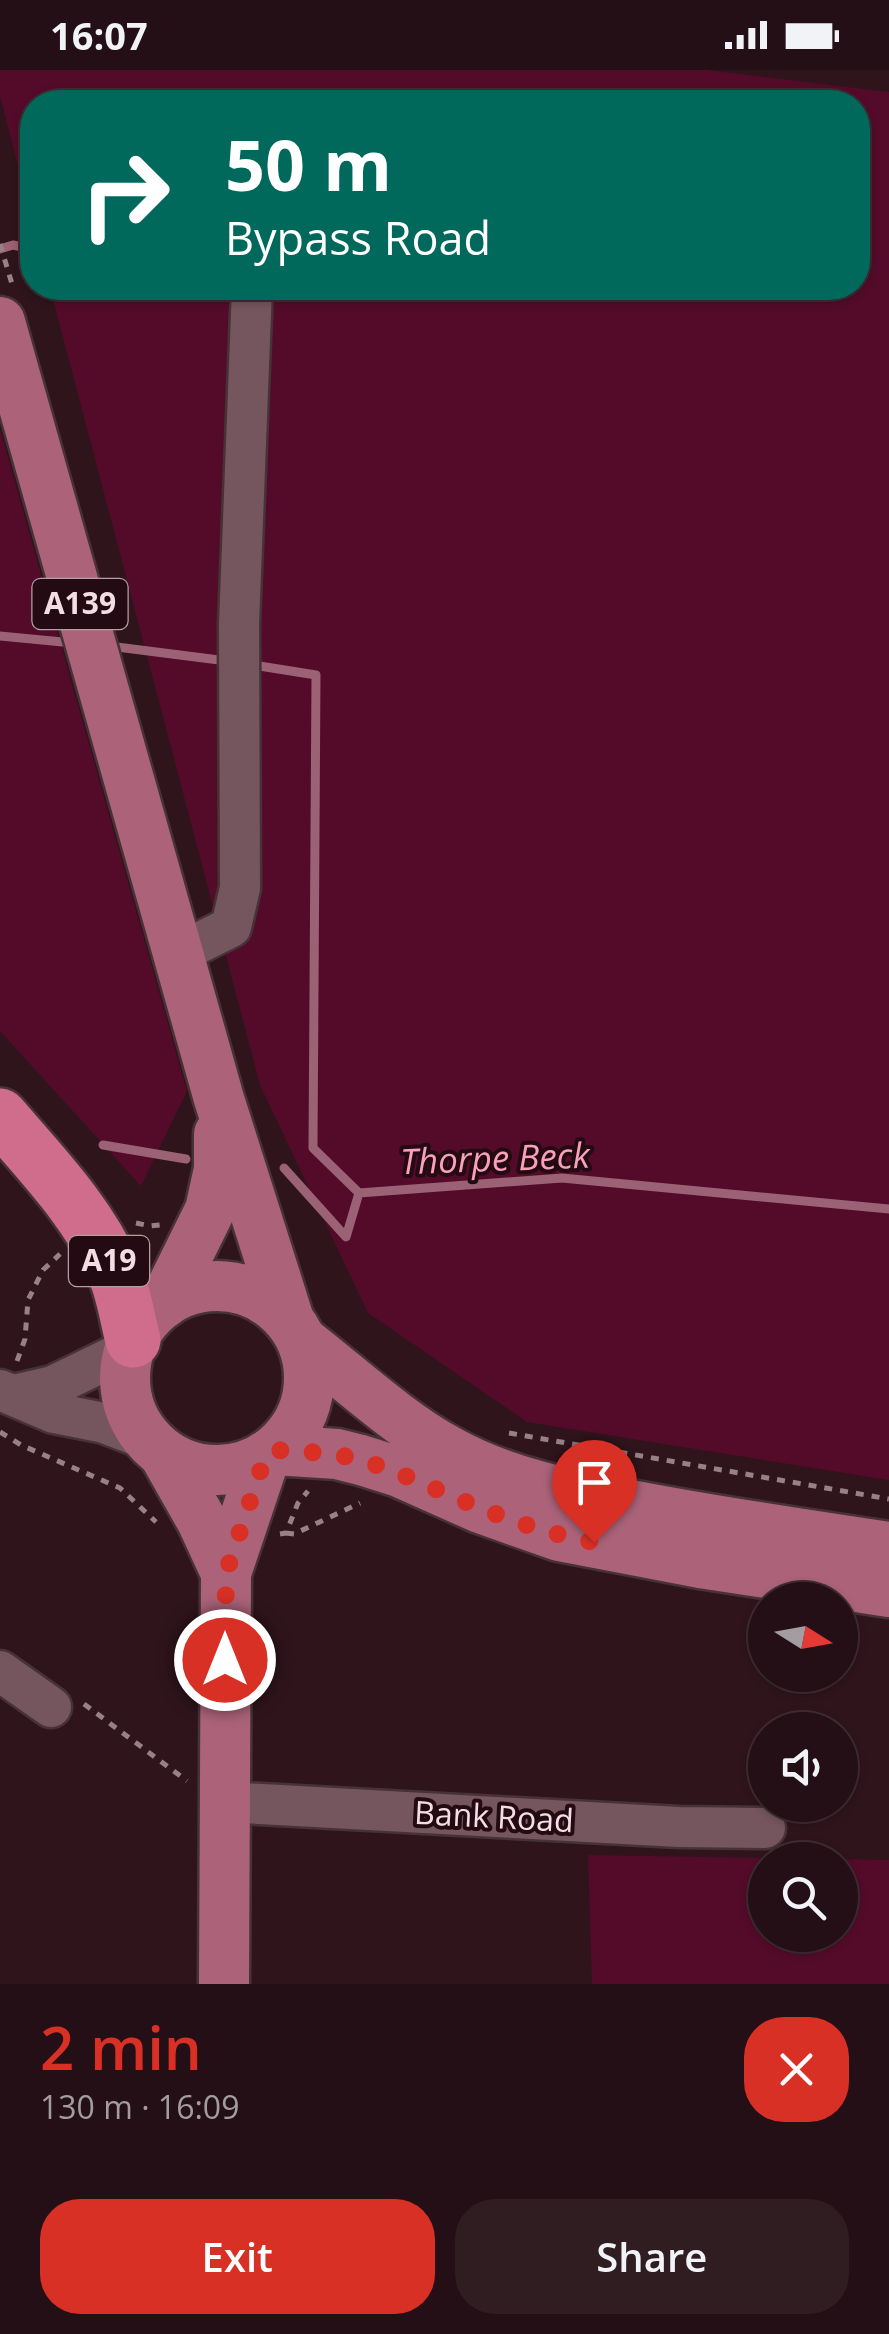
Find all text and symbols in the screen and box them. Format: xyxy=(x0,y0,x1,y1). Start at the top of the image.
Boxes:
text: 16:07 xyxy=(50,9,148,61)
text: 50 m xyxy=(225,116,392,212)
icon: right xyxy=(60,130,190,260)
text: Bypass Road xyxy=(225,207,491,268)
road number: A139 xyxy=(32,579,128,629)
water label: Thorpe Beck xyxy=(400,1131,592,1184)
road number: A19 xyxy=(69,1236,149,1286)
pin xyxy=(552,1440,637,1543)
icon: arrive xyxy=(567,1455,622,1510)
north arrow xyxy=(748,1582,858,1692)
map controls xyxy=(748,1582,858,1952)
position arrow xyxy=(173,1608,277,1712)
button: sound xyxy=(748,1712,858,1822)
street label: Bank Road xyxy=(413,1790,575,1841)
button: search xyxy=(748,1842,858,1952)
text: 2 min xyxy=(40,2006,202,2088)
button: close xyxy=(744,2017,849,2122)
text: 130 m · 16:09 xyxy=(40,2085,239,2128)
button: Exit xyxy=(40,2199,435,2314)
button: Share xyxy=(455,2199,849,2314)

